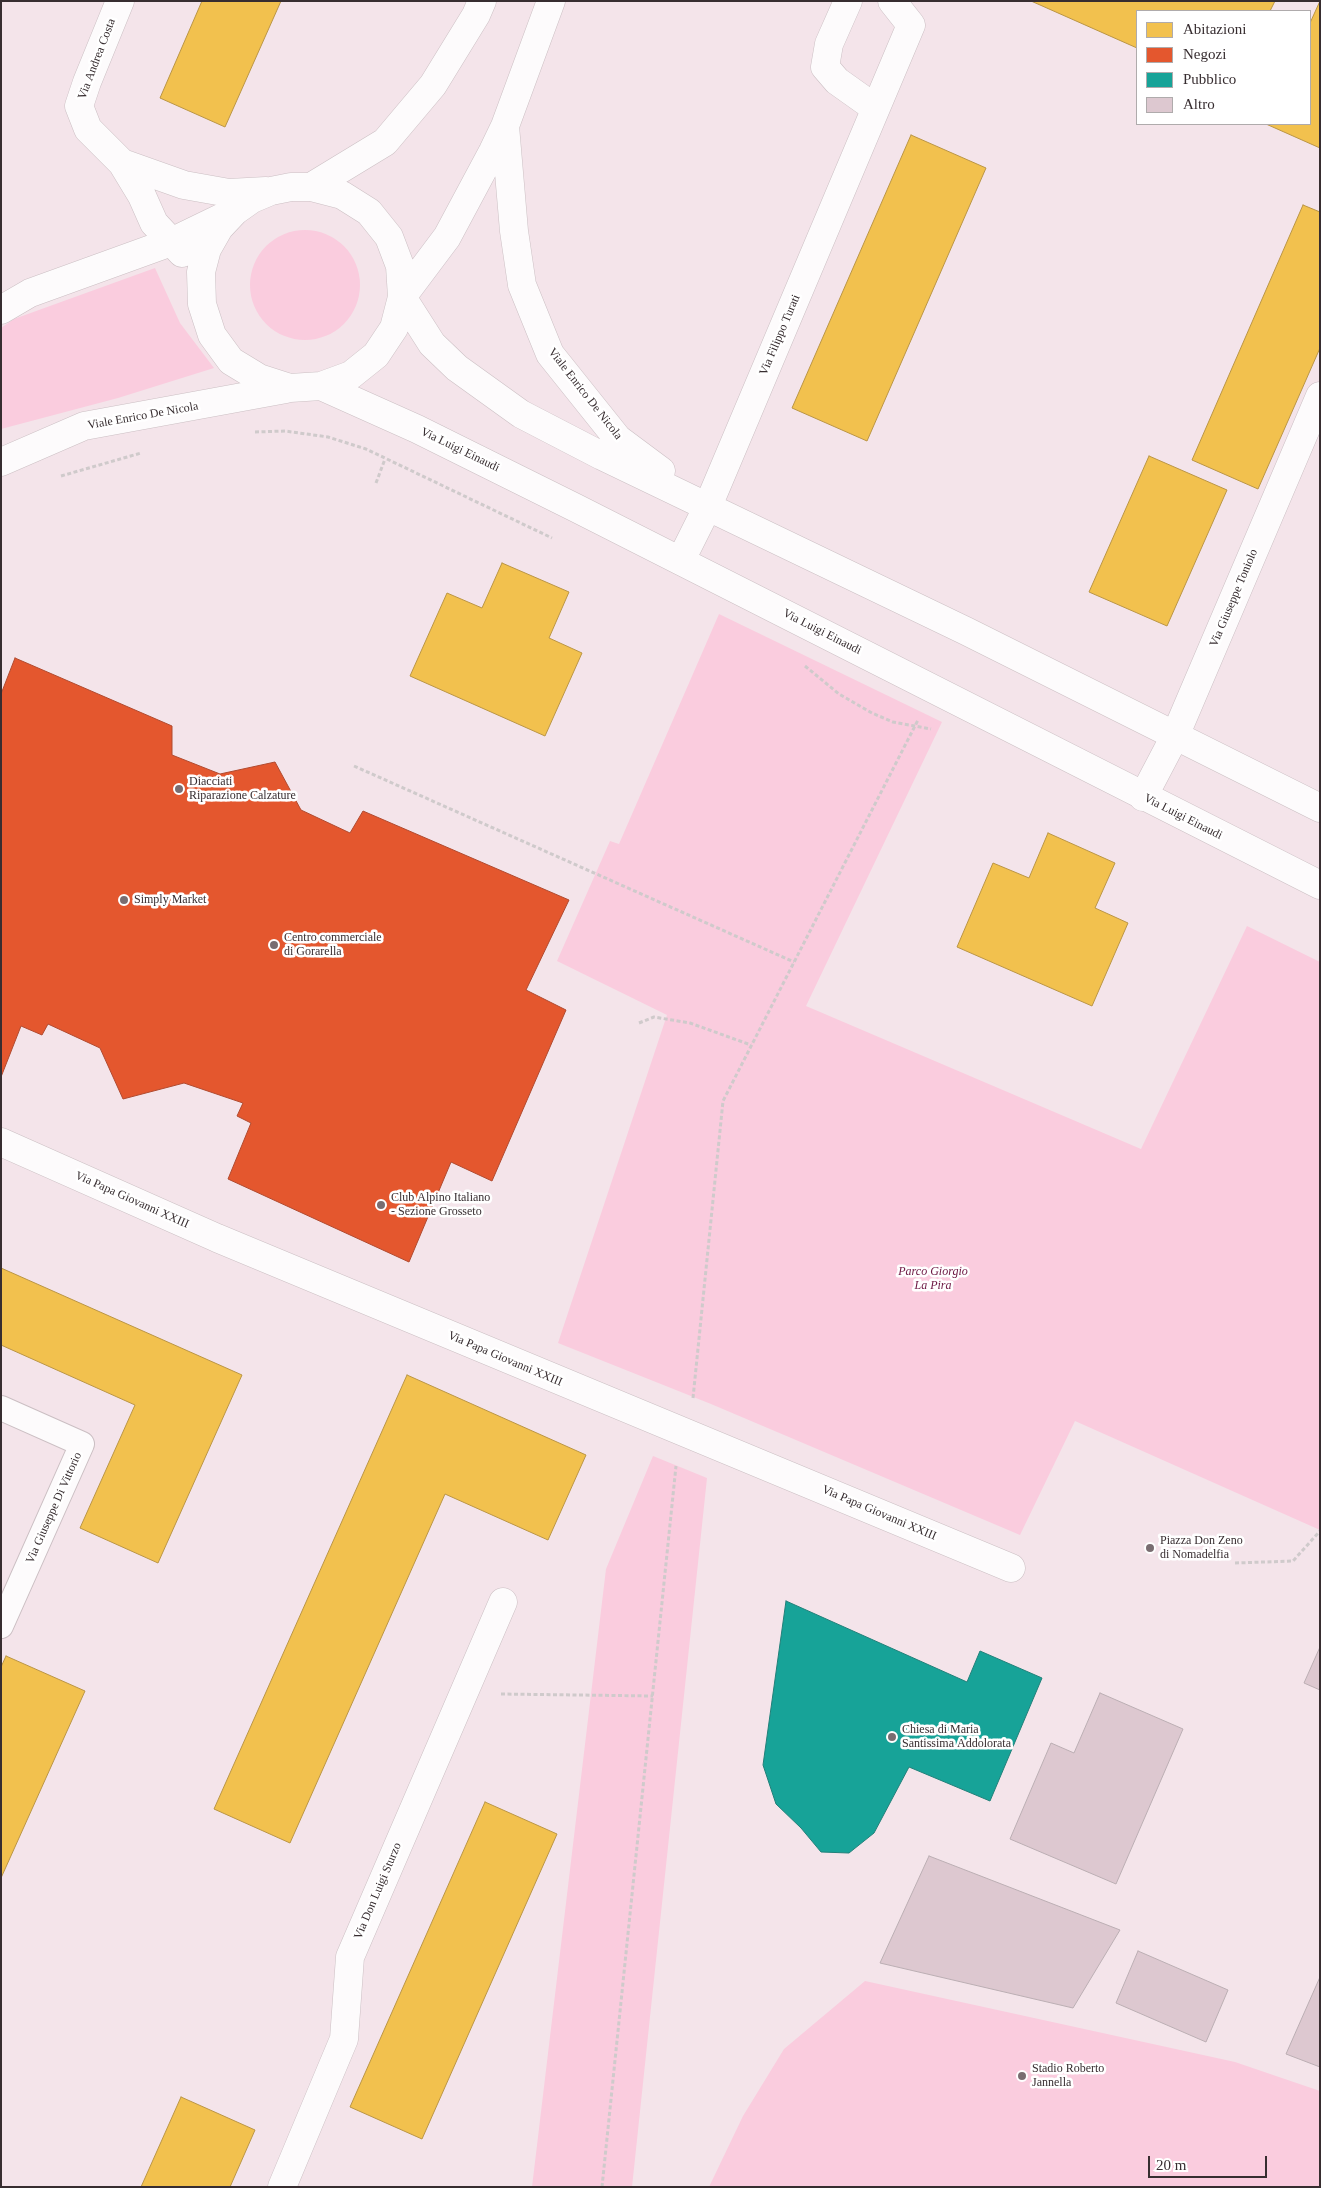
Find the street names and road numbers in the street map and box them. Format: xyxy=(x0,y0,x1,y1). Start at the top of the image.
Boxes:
street label: Via Andrea Costa xyxy=(75,17,119,101)
street label: Via Filippo Turati xyxy=(757,293,803,377)
street label: Viale Enrico De Nicola xyxy=(545,345,625,443)
street label: Viale Enrico De Nicola xyxy=(86,399,200,433)
street label: Via Luigi Einaudi xyxy=(418,425,502,475)
street label: Via Giuseppe Toniolo xyxy=(1207,547,1261,649)
street label: Via Luigi Einaudi xyxy=(780,606,864,658)
street label: Via Luigi Einaudi xyxy=(1141,791,1225,843)
street label: Via Papa Giovanni XXIII xyxy=(73,1168,191,1232)
street label: Via Papa Giovanni XXIII xyxy=(446,1328,564,1390)
street label: Via Giuseppe Di Vittorio xyxy=(23,1450,85,1566)
street label: Via Papa Giovanni XXIII xyxy=(820,1482,938,1544)
street label: Via Don Luigi Sturzo xyxy=(351,1841,405,1941)

